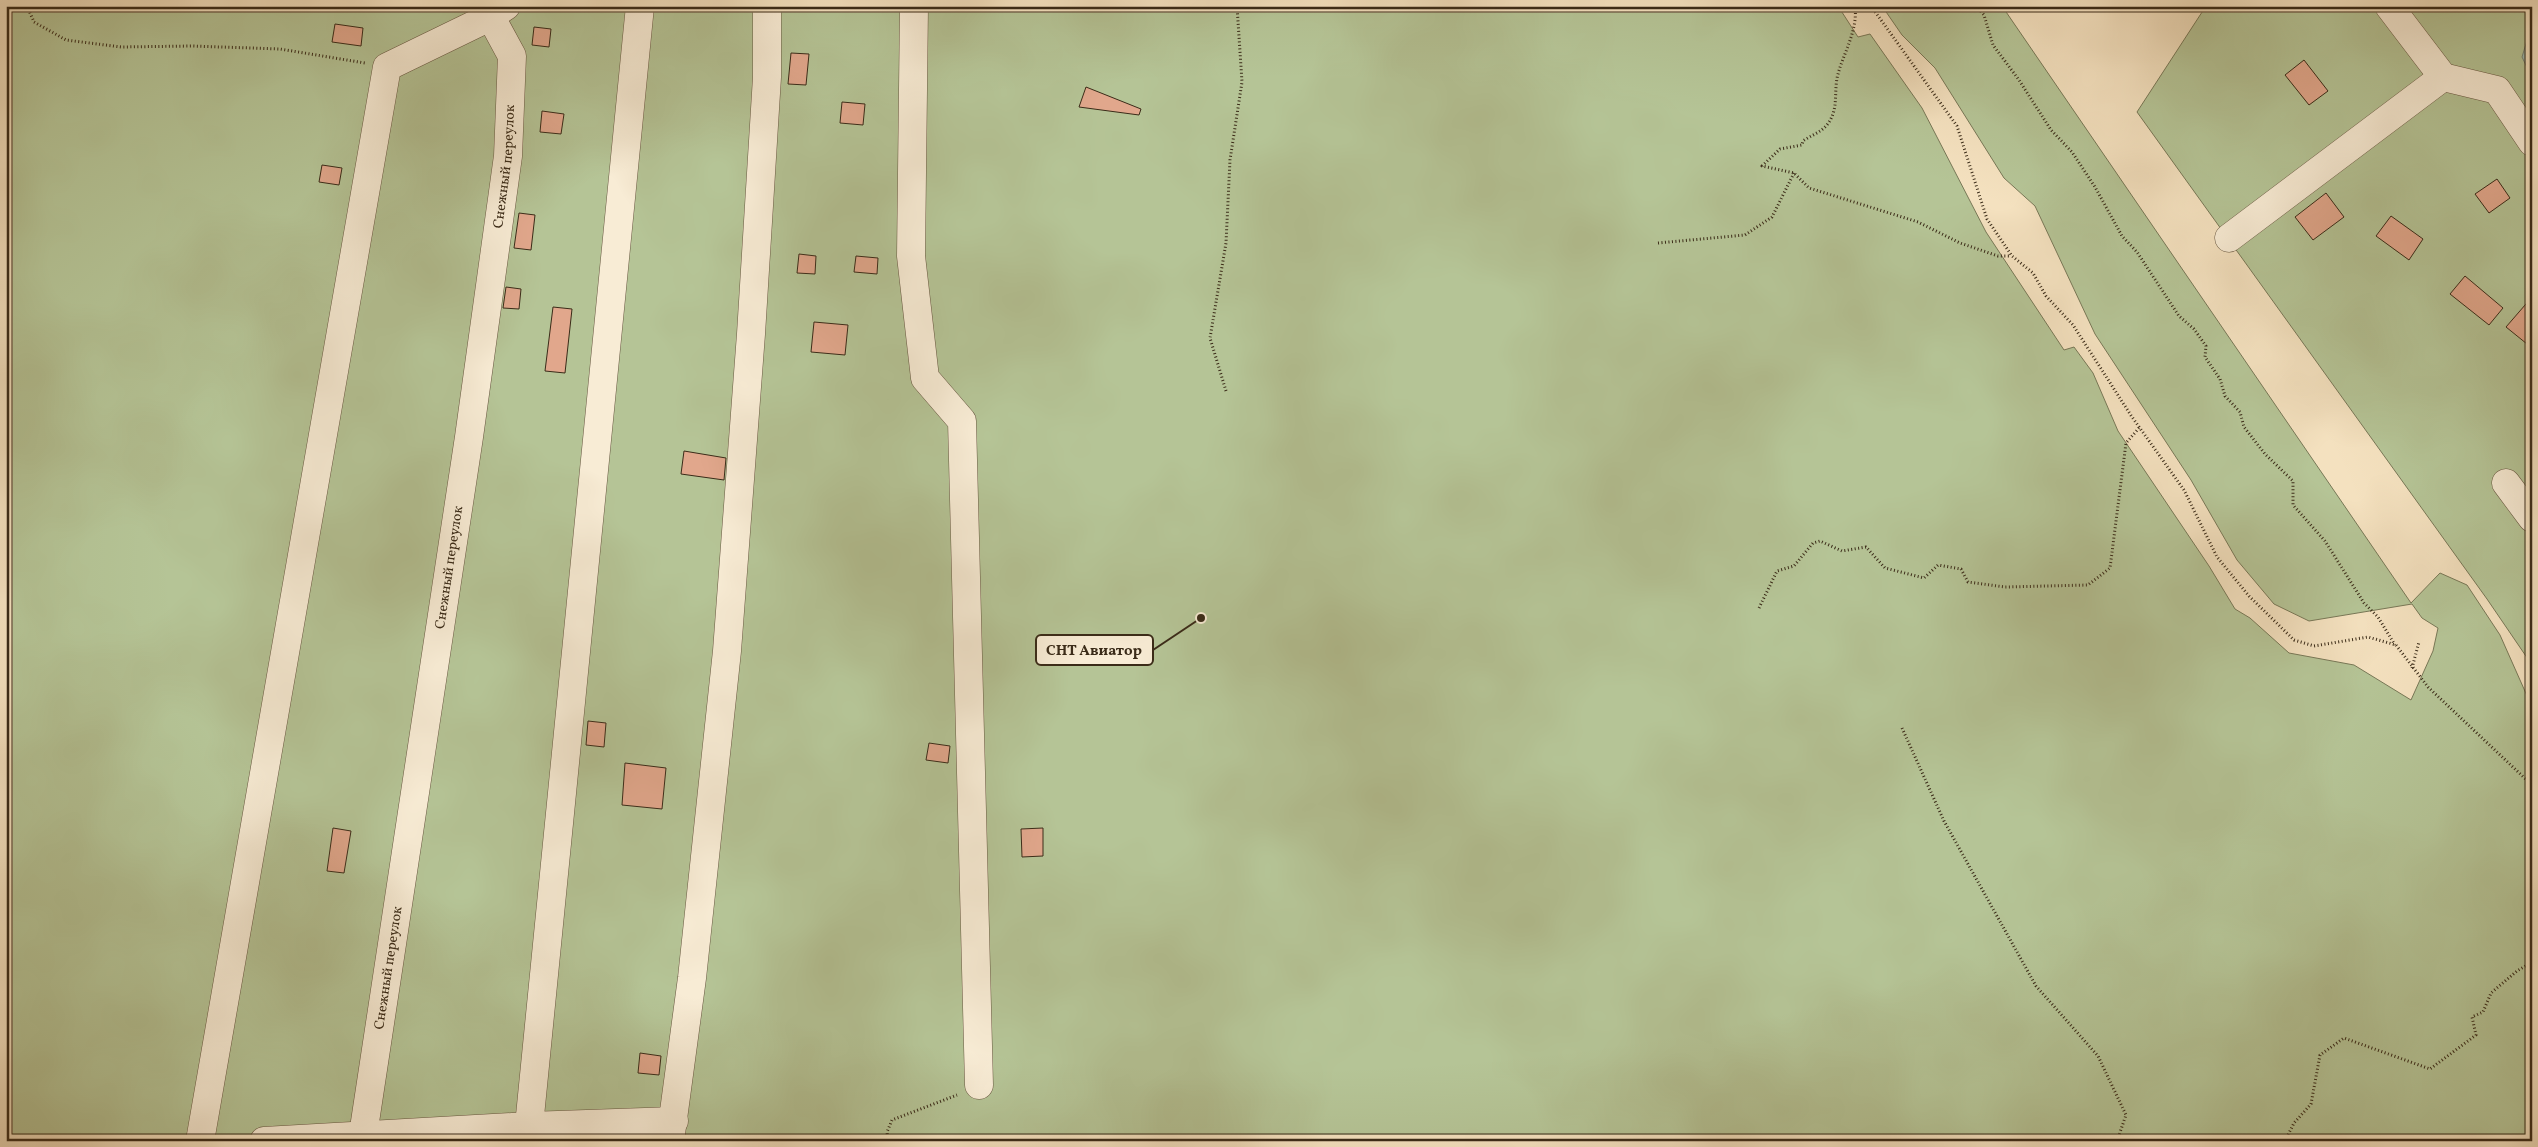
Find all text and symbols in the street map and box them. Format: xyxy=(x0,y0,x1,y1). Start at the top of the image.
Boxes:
street label: Снежный переулок xyxy=(489,104,520,229)
street label: Снежный переулок xyxy=(430,504,468,630)
callout: СНТ Авиатор xyxy=(1036,635,1153,665)
text: СНТ Авиатор xyxy=(1046,641,1142,662)
street label: Снежный переулок xyxy=(370,905,407,1031)

